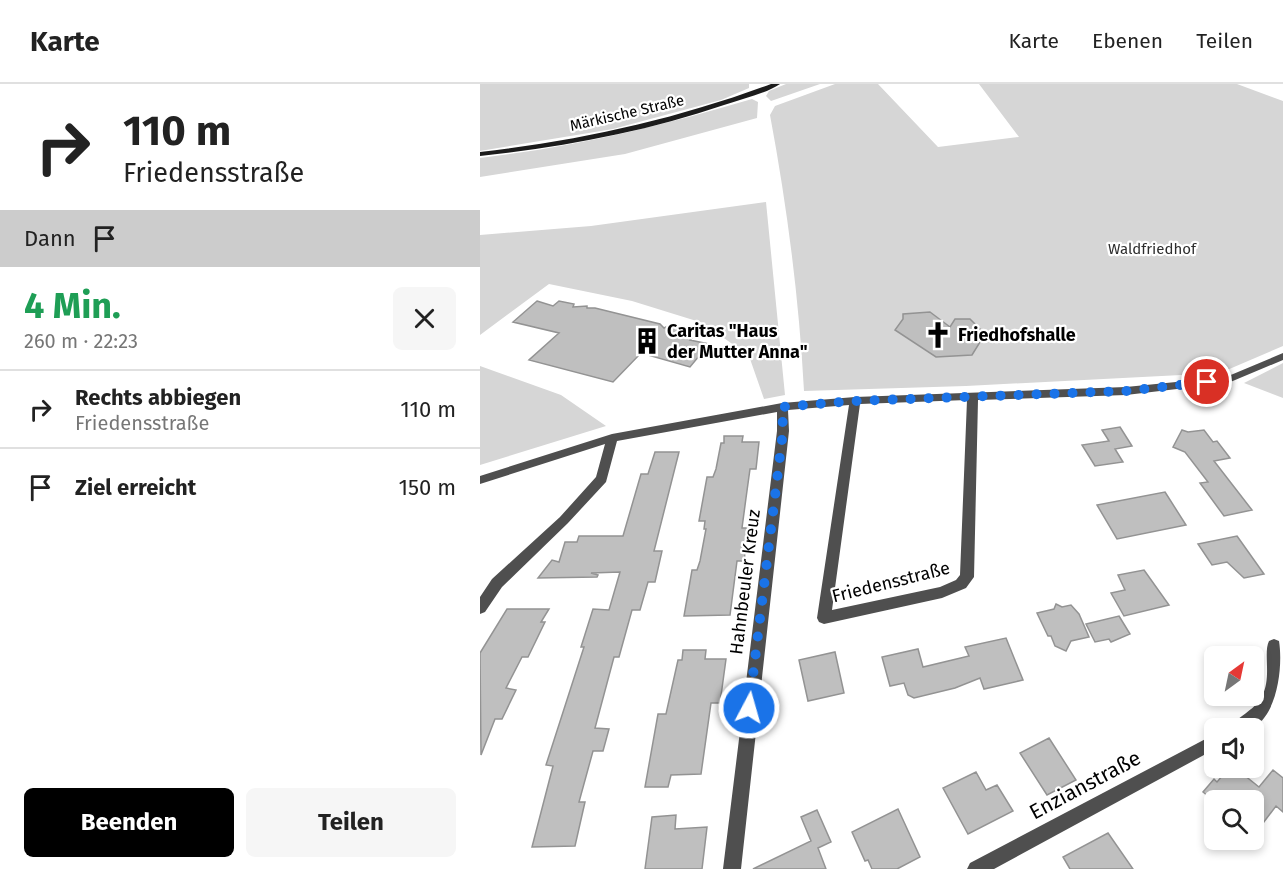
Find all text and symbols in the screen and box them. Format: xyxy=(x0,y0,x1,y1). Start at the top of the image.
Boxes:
text: Karte xyxy=(30,25,100,58)
text: Karte xyxy=(1008,28,1059,54)
text: Ebenen xyxy=(1092,28,1163,54)
text: Teilen xyxy=(1196,28,1253,54)
street label: Märkische Straße xyxy=(568,91,686,135)
text: 110 m xyxy=(123,106,231,156)
icon: right xyxy=(24,108,102,186)
text: Friedensstraße xyxy=(123,157,304,189)
icon: arrive xyxy=(88,222,121,255)
text: Dann xyxy=(24,225,76,252)
park label: Waldfriedhof xyxy=(1108,240,1197,258)
text: 4 Min. xyxy=(24,284,121,328)
button: close xyxy=(393,287,456,350)
place label: Caritas "Haus der Mutter Anna" xyxy=(667,320,808,363)
church icon: Friedhofshalle xyxy=(923,320,953,350)
place label: Friedhofshalle xyxy=(958,324,1076,346)
building icon: Caritas "Haus der Mutter Anna" xyxy=(632,326,662,356)
text: 260 m · 22:23 xyxy=(24,329,138,353)
pin xyxy=(1181,356,1232,407)
icon: arrive xyxy=(1190,365,1223,398)
text: Rechts abbiegen xyxy=(75,384,241,411)
icon: right xyxy=(24,393,57,426)
text: 110 m xyxy=(400,396,456,423)
text: Friedensstraße xyxy=(75,411,209,435)
icon: arrive xyxy=(24,471,57,504)
text: Ziel erreicht xyxy=(75,474,196,501)
text: 150 m xyxy=(398,474,456,501)
street label: Hahnbeuler Kreuz xyxy=(725,508,765,656)
street label: Friedensstraße xyxy=(830,557,952,607)
north arrow xyxy=(1204,646,1264,706)
map controls xyxy=(1204,646,1264,850)
position arrow xyxy=(717,676,781,740)
button: sound xyxy=(1204,718,1264,778)
street label: Enzianstraße xyxy=(1025,745,1145,825)
button: Beenden xyxy=(24,788,234,857)
button: Teilen xyxy=(246,788,456,857)
button: search xyxy=(1204,790,1264,850)

